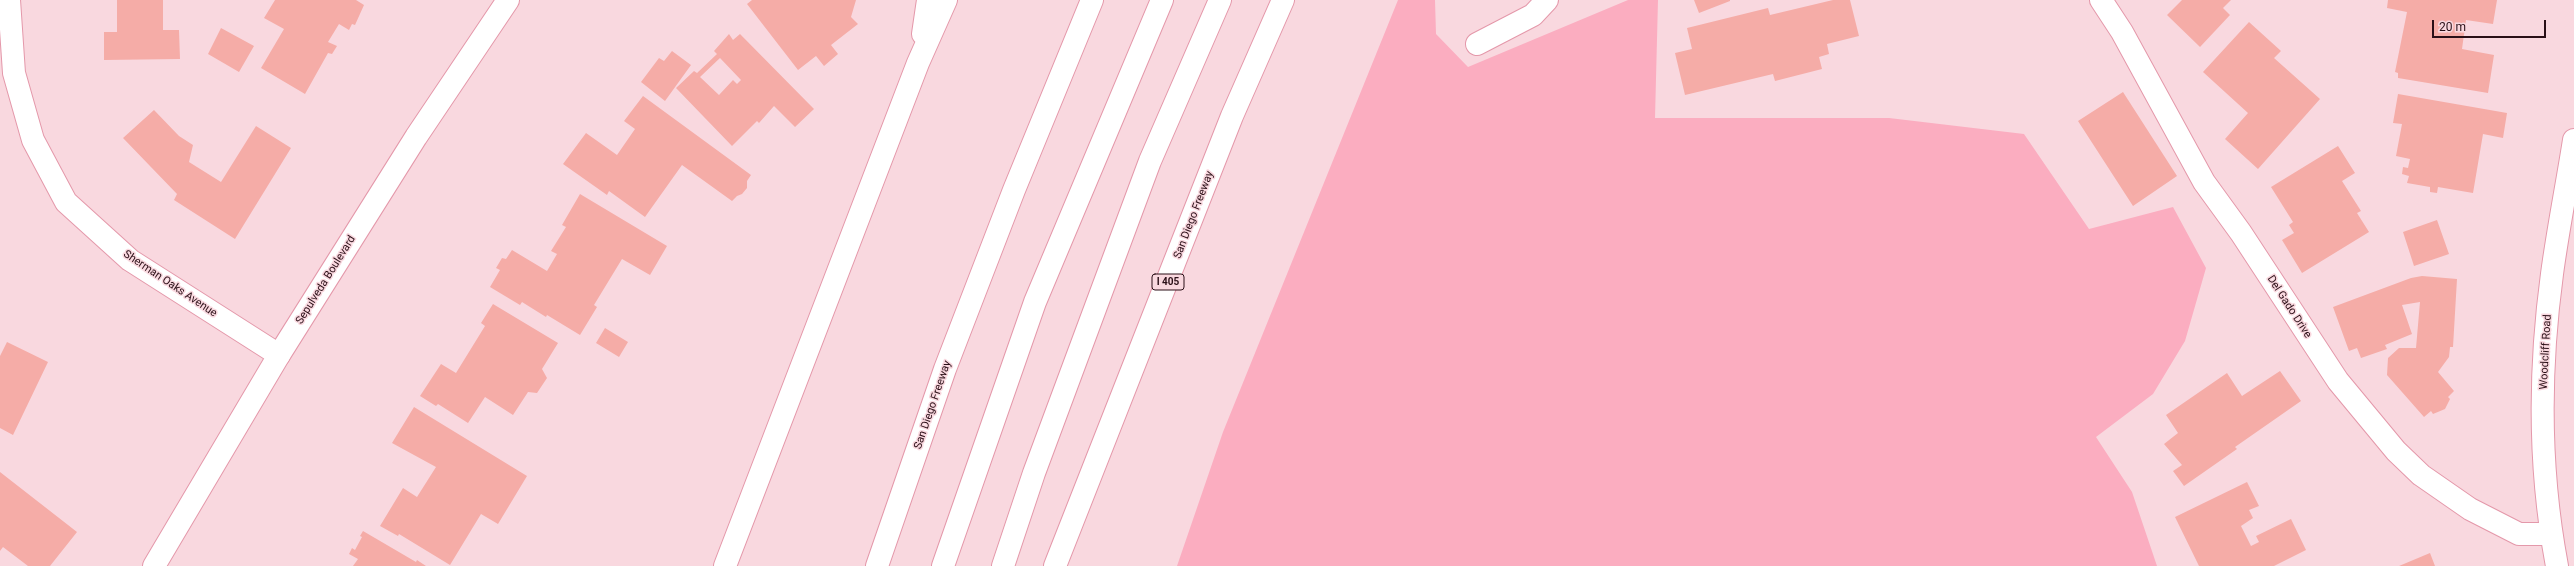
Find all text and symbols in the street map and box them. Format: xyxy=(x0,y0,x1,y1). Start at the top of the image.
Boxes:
scale bar xyxy=(2434,12,2548,38)
text: 20 m xyxy=(2439,20,2466,34)
street label: San Diego Freeway xyxy=(1171,169,1217,261)
street label: Sepulveda Boulevard xyxy=(293,233,359,327)
street label: Sherman Oaks Avenue xyxy=(121,248,219,320)
street label: Del Gado Drive xyxy=(2264,273,2314,341)
road number: I 405 xyxy=(1152,274,1184,290)
street label: Woodcliff Road xyxy=(2537,314,2555,390)
street label: San Diego Freeway xyxy=(912,359,954,451)

